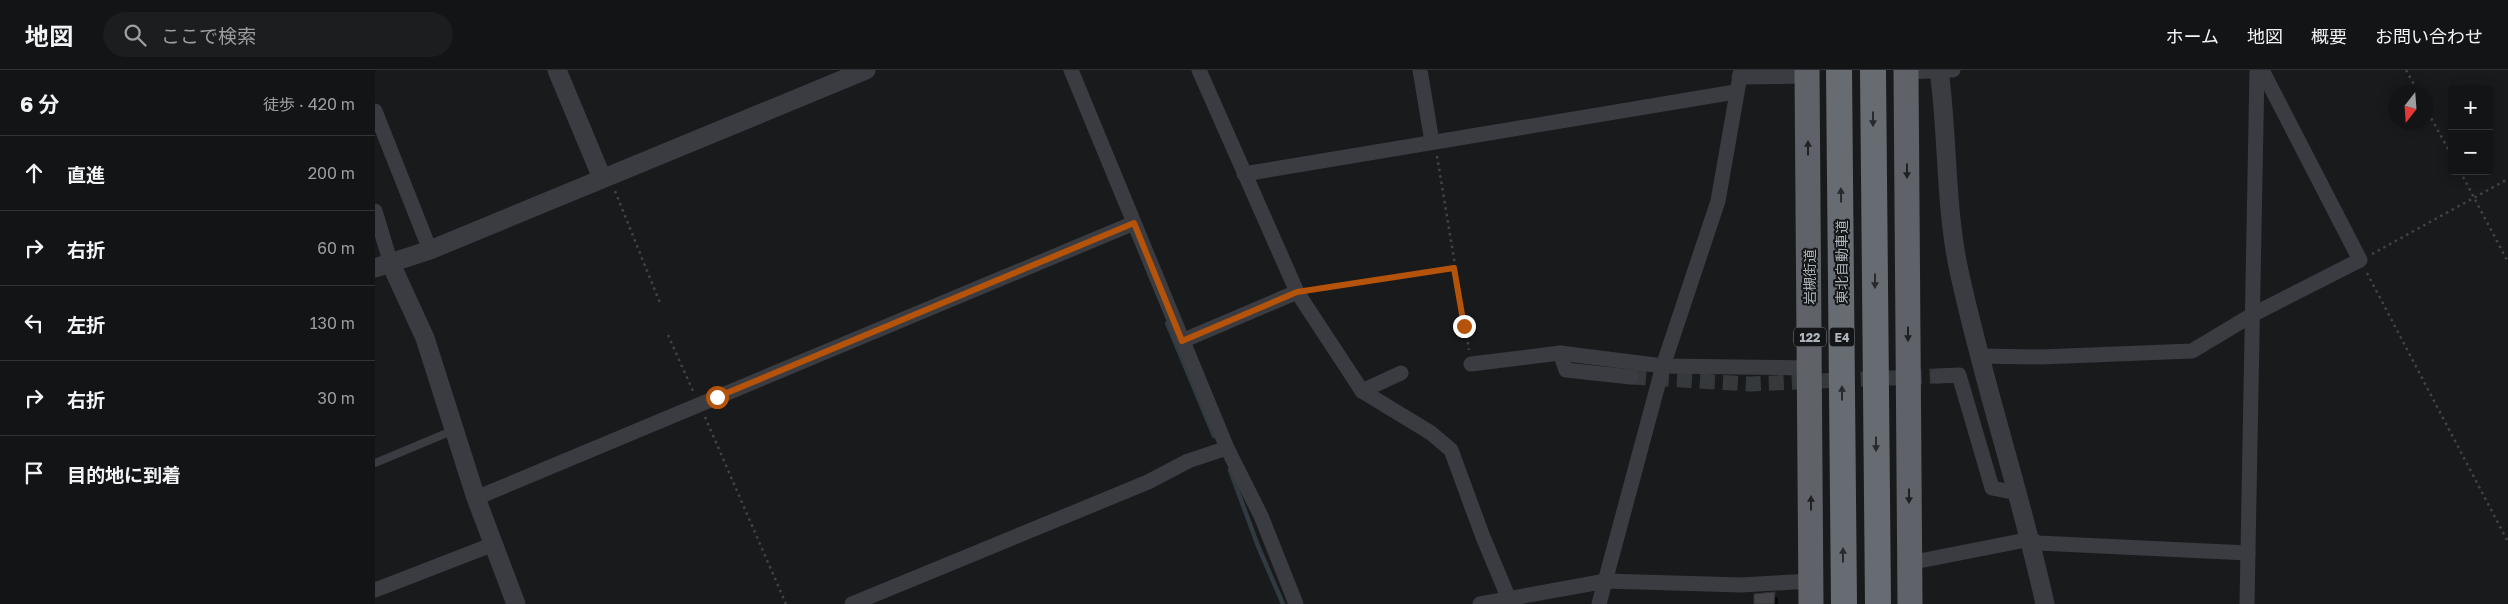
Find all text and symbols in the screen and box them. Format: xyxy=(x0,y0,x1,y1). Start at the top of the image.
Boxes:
search box xyxy=(103,12,453,57)
text: 地図 xyxy=(25,21,73,50)
icon: search xyxy=(121,21,149,49)
text: ここで検索 xyxy=(161,24,256,47)
text: ホーム xyxy=(2166,25,2219,47)
text: 地図 xyxy=(2247,25,2283,47)
text: 概要 xyxy=(2311,25,2347,47)
text: お問い合わせ xyxy=(2375,25,2483,47)
north arrow xyxy=(2388,85,2433,130)
map controls xyxy=(2448,85,2493,175)
button: + xyxy=(2448,85,2493,130)
text: 6 分 xyxy=(20,91,60,117)
text: 徒歩 · 420 m xyxy=(263,94,355,114)
one-way arrow xyxy=(1869,111,1877,127)
button: − xyxy=(2448,130,2493,175)
one-way arrow xyxy=(1804,140,1812,156)
icon: ahead xyxy=(20,159,48,187)
text: 直進 xyxy=(67,163,105,186)
text: 200 m xyxy=(308,163,355,183)
one-way arrow xyxy=(1903,163,1911,179)
one-way arrow xyxy=(1836,187,1844,203)
street label: 東北自動車道 xyxy=(1833,220,1850,304)
icon: right xyxy=(20,234,48,262)
text: 右折 xyxy=(67,238,105,261)
text: 60 m xyxy=(317,238,355,258)
street label: 岩槻街道 xyxy=(1801,249,1818,305)
one-way arrow xyxy=(1871,273,1879,289)
icon: left xyxy=(20,309,48,337)
text: 左折 xyxy=(67,313,105,336)
text: 130 m xyxy=(310,313,355,333)
route end xyxy=(1453,315,1476,338)
one-way arrow xyxy=(1904,326,1912,342)
road number: 122 xyxy=(1794,328,1826,346)
road number: E4 xyxy=(1829,328,1855,346)
icon: right xyxy=(20,384,48,412)
one-way arrow xyxy=(1838,385,1846,401)
route start xyxy=(706,386,729,409)
text: 右折 xyxy=(67,388,105,411)
text: 30 m xyxy=(318,388,355,408)
one-way arrow xyxy=(1872,436,1880,452)
icon: arrive xyxy=(20,459,48,487)
text: 目的地に到着 xyxy=(67,463,181,486)
one-way arrow xyxy=(1905,488,1913,504)
one-way arrow xyxy=(1807,495,1815,511)
one-way arrow xyxy=(1839,547,1847,563)

